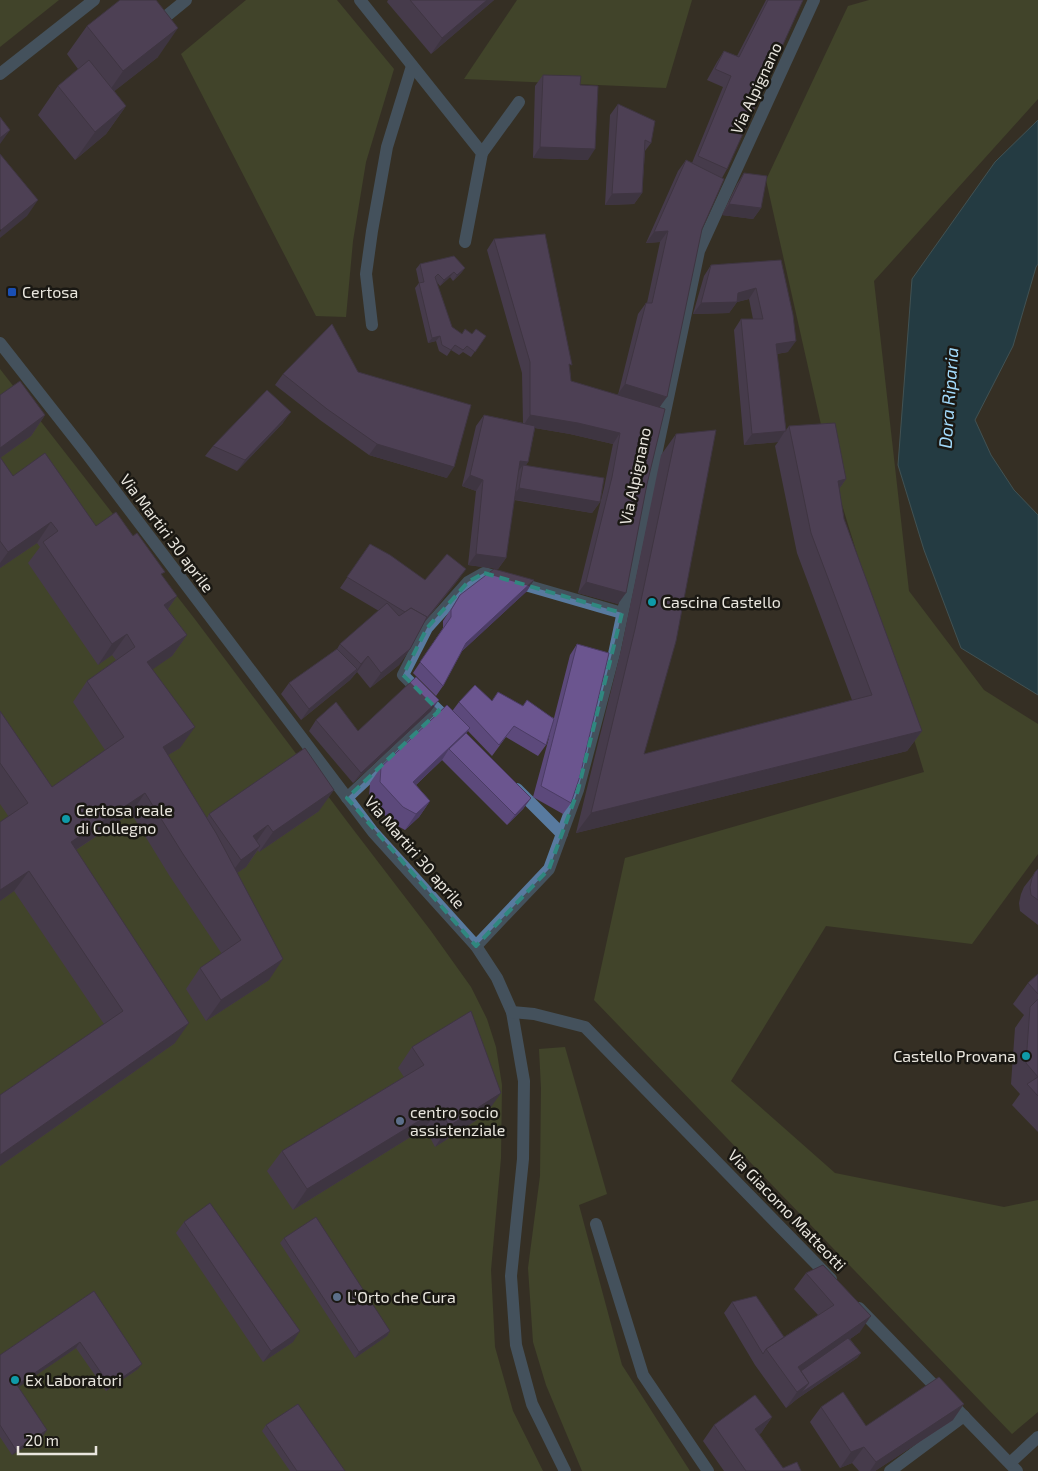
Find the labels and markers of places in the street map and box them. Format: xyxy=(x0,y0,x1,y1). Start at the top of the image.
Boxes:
place label: Certosa xyxy=(22,282,78,301)
marker: Certosa xyxy=(6,286,18,298)
place label: Cascina Castello xyxy=(662,592,781,611)
marker: Cascina Castello xyxy=(646,596,658,608)
place label: Certosa reale di Collegno xyxy=(76,800,173,837)
marker: Certosa reale di Collegno xyxy=(60,813,72,825)
place label: Castello Provana xyxy=(893,1046,1016,1065)
marker: Castello Provana xyxy=(1020,1050,1032,1062)
place label: centro socio assistenziale xyxy=(410,1102,505,1139)
marker: centro socio assistenziale xyxy=(394,1115,406,1127)
place label: L'Orto che Cura xyxy=(347,1287,456,1306)
marker: L'Orto che Cura xyxy=(331,1291,343,1303)
place label: Ex Laboratori xyxy=(25,1370,122,1389)
marker: Ex Laboratori xyxy=(9,1374,21,1386)

